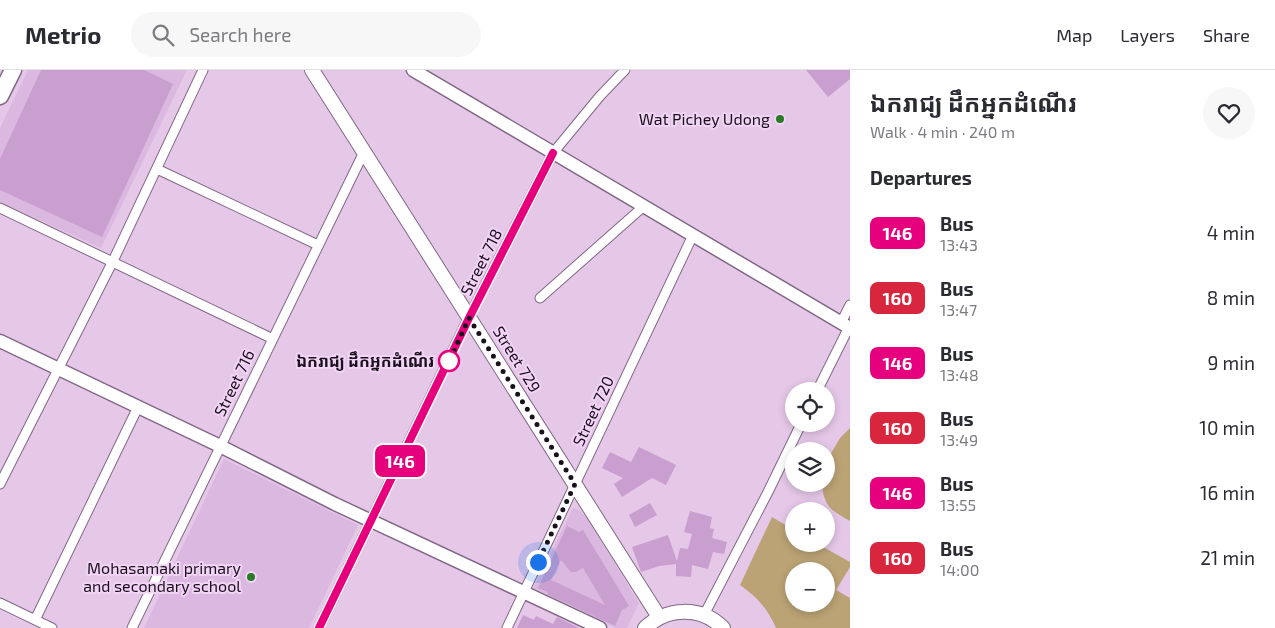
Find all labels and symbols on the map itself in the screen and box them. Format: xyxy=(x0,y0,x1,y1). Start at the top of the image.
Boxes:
place label: Wat Pichey Udong xyxy=(639,109,770,128)
marker: Wat Pichey Udong xyxy=(774,113,786,125)
street label: Street 718 xyxy=(456,225,505,298)
street label: Street 729 xyxy=(490,322,545,395)
street label: Street 716 xyxy=(209,346,258,419)
marker: ឯករាជ្យ ដឹកអ្នកដំណើរ xyxy=(438,350,460,372)
place label: ឯករាជ្យ ដឹកអ្នកដំណើរ xyxy=(296,351,434,372)
street label: Street 720 xyxy=(568,373,617,449)
line badge: 146 xyxy=(371,445,429,477)
your location xyxy=(526,550,551,575)
place label: Mohasamaki primary and secondary school xyxy=(83,558,242,595)
marker: Mohasamaki primary and secondary school xyxy=(245,571,257,583)

